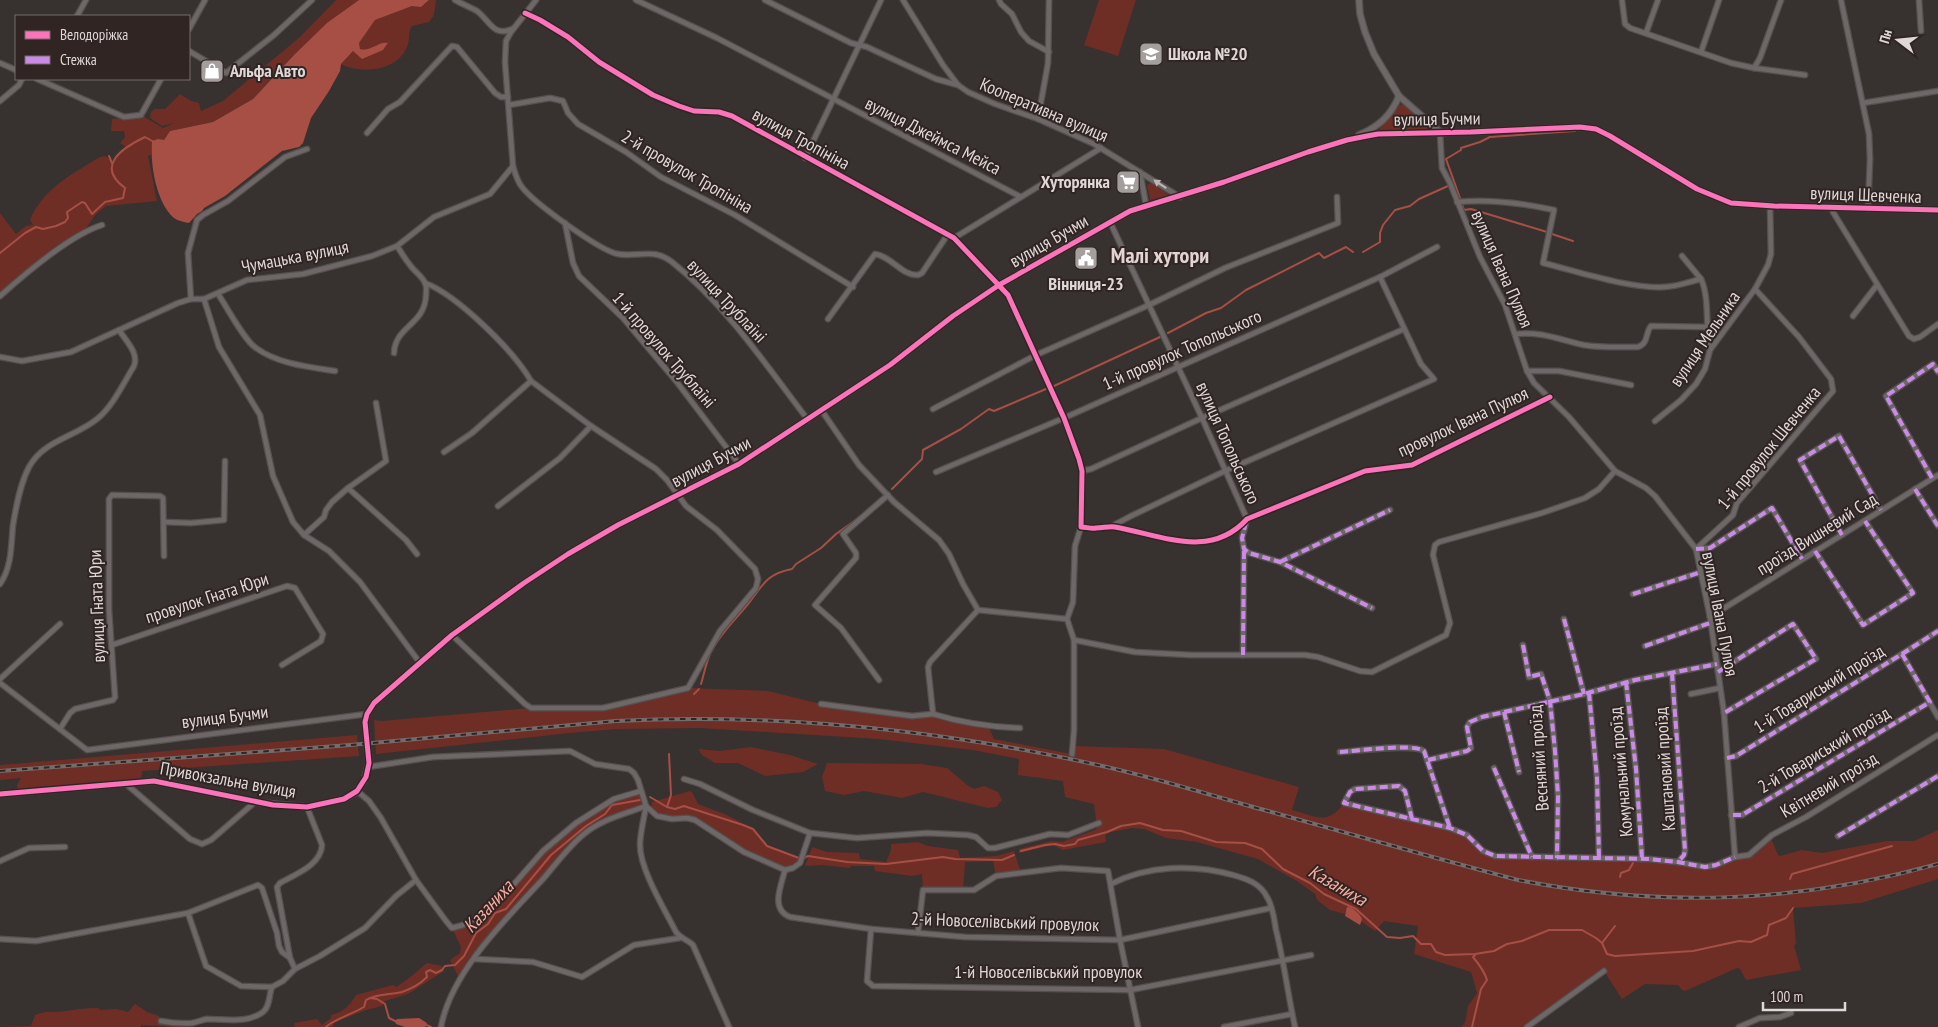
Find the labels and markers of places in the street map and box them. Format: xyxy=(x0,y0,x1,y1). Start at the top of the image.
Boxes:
school or university icon: Школа №20 xyxy=(1138,41,1164,67)
place label: Школа №20 xyxy=(1168,42,1247,65)
shop icon: Альфа Авто xyxy=(199,58,225,84)
place label: Альфа Авто xyxy=(229,59,305,82)
supermarket icon: Хуторянка xyxy=(1115,169,1141,195)
place label: Хуторянка xyxy=(1041,170,1110,193)
public building icon: Вінниця-23 xyxy=(1073,245,1099,271)
place label: Вінниця-23 xyxy=(1048,272,1124,295)

